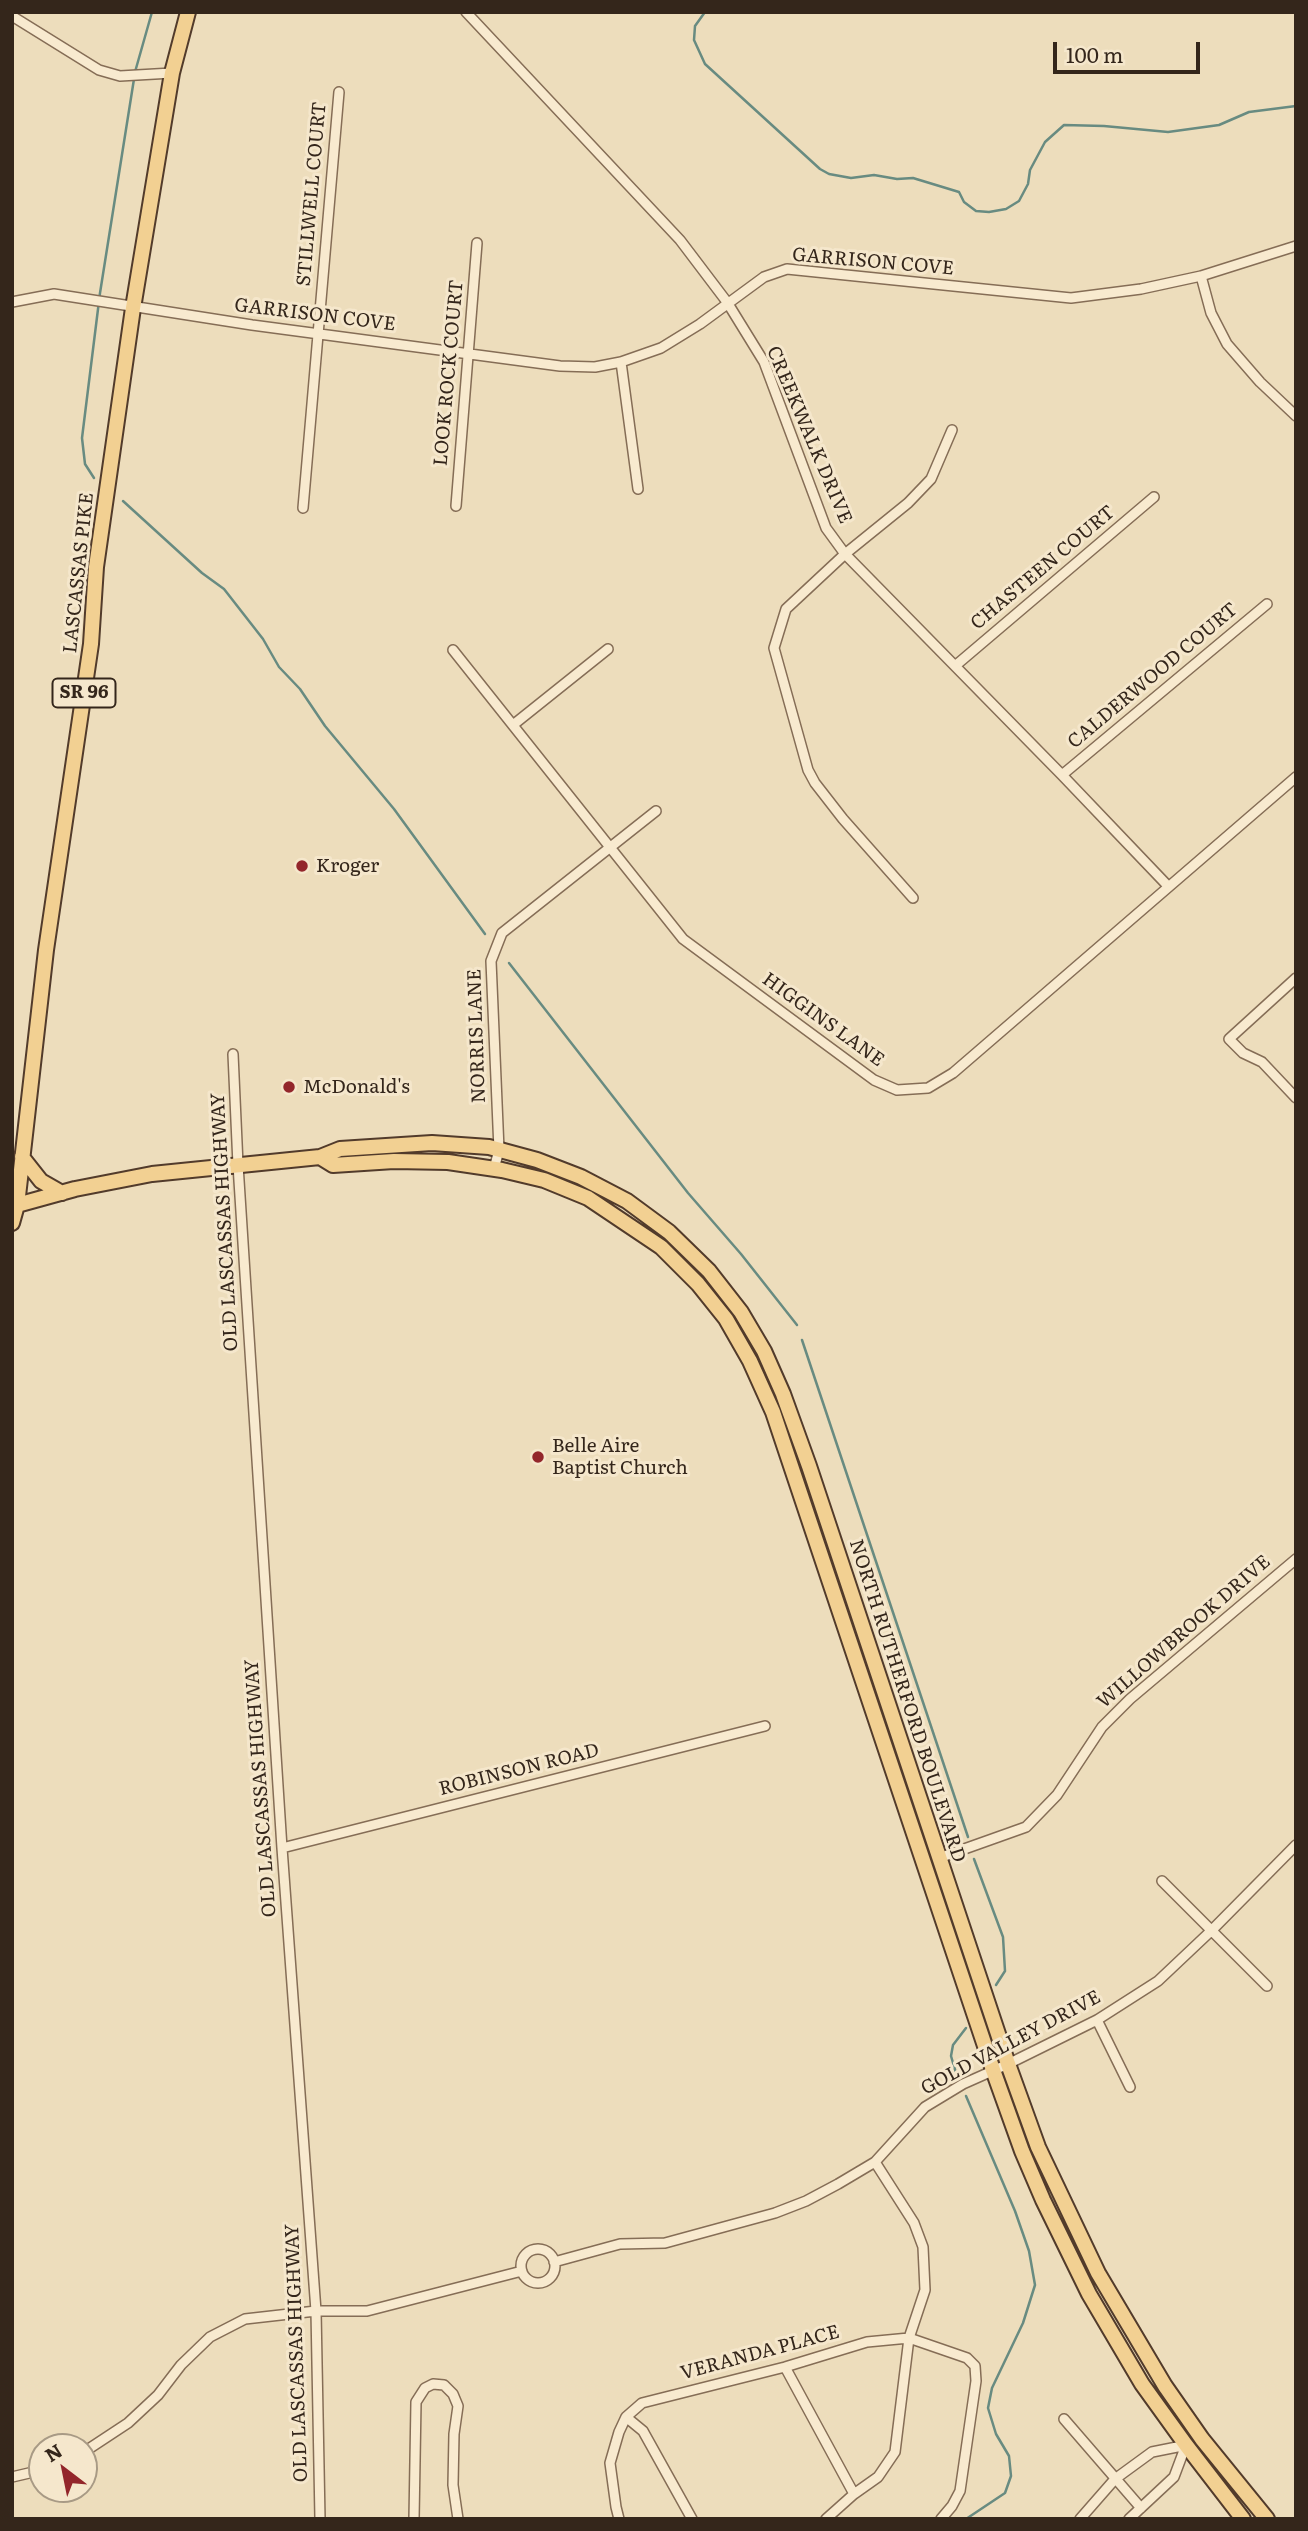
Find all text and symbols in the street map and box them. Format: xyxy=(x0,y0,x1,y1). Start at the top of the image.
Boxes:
scale bar xyxy=(1056,28,1203,72)
text: 100 m xyxy=(1066,38,1123,69)
street label: STILLWELL COURT xyxy=(293,101,331,287)
street label: GARRISON COVE xyxy=(791,244,955,280)
street label: LOOK ROCK COURT xyxy=(429,279,469,467)
street label: GARRISON COVE xyxy=(233,294,397,336)
street label: CREEKWALK DRIVE xyxy=(761,343,857,527)
street label: LASCASSAS PIKE xyxy=(59,492,99,654)
street label: CHASTEEN COURT xyxy=(966,501,1120,635)
street label: CALDERWOOD COURT xyxy=(1063,598,1243,754)
road number: SR 96 xyxy=(52,678,116,708)
place label: Kroger xyxy=(316,855,379,877)
marker: Kroger xyxy=(294,858,310,874)
street label: NORRIS LANE xyxy=(463,968,491,1104)
street label: HIGGINS LANE xyxy=(758,968,888,1072)
place label: McDonald's xyxy=(303,1076,410,1098)
marker: McDonald's xyxy=(281,1079,297,1095)
street label: OLD LASCASSAS HIGHWAY xyxy=(207,1092,243,1352)
place label: Belle Aire Baptist Church xyxy=(552,1435,688,1479)
marker: Belle Aire Baptist Church xyxy=(530,1449,546,1465)
street label: NORTH RUTHERFORD BOULEVARD xyxy=(844,1537,970,1865)
street label: WILLOWBROOK DRIVE xyxy=(1093,1551,1275,1713)
street label: OLD LASCASSAS HIGHWAY xyxy=(241,1658,281,1918)
street label: ROBINSON ROAD xyxy=(437,1739,601,1801)
street label: GOLD VALLEY DRIVE xyxy=(917,1986,1105,2100)
street label: OLD LASCASSAS HIGHWAY xyxy=(281,2223,313,2483)
street label: VERANDA PLACE xyxy=(678,2321,842,2385)
north arrow xyxy=(28,2433,98,2503)
text: N xyxy=(39,2436,67,2468)

